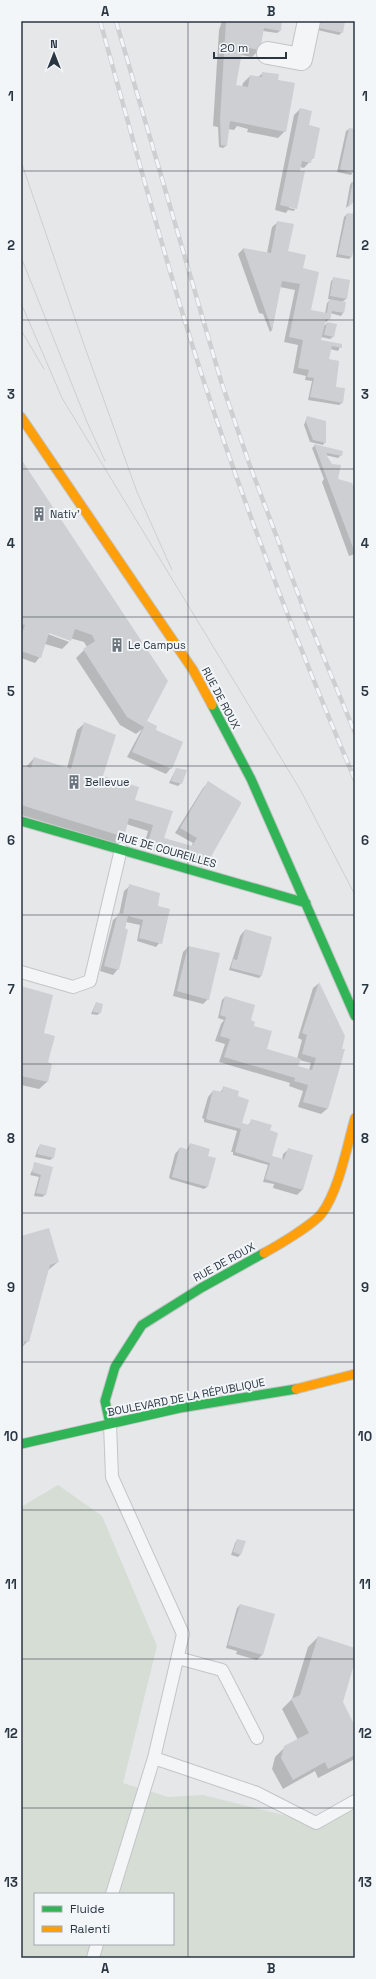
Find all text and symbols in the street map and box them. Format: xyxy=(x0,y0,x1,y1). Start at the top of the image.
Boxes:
text: A xyxy=(101,3,110,20)
text: B xyxy=(267,3,276,20)
north arrow xyxy=(34,34,74,74)
scale bar xyxy=(214,34,286,60)
text: N xyxy=(50,37,58,51)
text: 20 m xyxy=(220,40,248,56)
text: 1 xyxy=(8,88,14,105)
text: 1 xyxy=(362,88,368,105)
text: 2 xyxy=(7,237,15,254)
text: 2 xyxy=(361,237,369,254)
text: 3 xyxy=(7,386,15,403)
text: 3 xyxy=(361,386,369,403)
building icon: Nativ' xyxy=(31,506,47,522)
place label: Nativ' xyxy=(50,507,80,521)
text: 4 xyxy=(7,535,15,552)
text: 4 xyxy=(361,535,369,552)
building icon: Le Campus xyxy=(109,637,125,653)
place label: Le Campus xyxy=(128,638,186,652)
street label: RUE DE ROUX xyxy=(199,665,243,731)
text: 5 xyxy=(7,683,15,700)
text: 5 xyxy=(361,683,369,700)
building icon: Bellevue xyxy=(66,774,82,790)
place label: Bellevue xyxy=(85,775,130,789)
street label: RUE DE COUREILLES xyxy=(116,829,218,871)
text: 6 xyxy=(7,832,15,849)
text: 6 xyxy=(361,832,369,849)
text: 7 xyxy=(7,981,15,998)
text: 7 xyxy=(361,981,369,998)
text: 8 xyxy=(7,1130,15,1147)
text: 8 xyxy=(361,1130,369,1147)
street label: RUE DE ROUX xyxy=(191,1239,257,1285)
text: 9 xyxy=(7,1279,15,1296)
text: 9 xyxy=(361,1279,369,1296)
street label: BOULEVARD DE LA RÉPUBLIQUE xyxy=(106,1375,266,1419)
text: 10 xyxy=(4,1428,18,1445)
text: 10 xyxy=(358,1428,372,1445)
text: 11 xyxy=(5,1576,17,1593)
text: 11 xyxy=(359,1576,371,1593)
text: 12 xyxy=(4,1725,18,1742)
text: 12 xyxy=(358,1725,372,1742)
text: 13 xyxy=(4,1874,18,1891)
text: 13 xyxy=(358,1874,372,1891)
legend xyxy=(34,1893,174,1945)
text: Fluide xyxy=(70,1901,105,1917)
text: Ralenti xyxy=(70,1921,110,1937)
text: A xyxy=(101,1960,110,1977)
text: B xyxy=(267,1960,276,1977)

